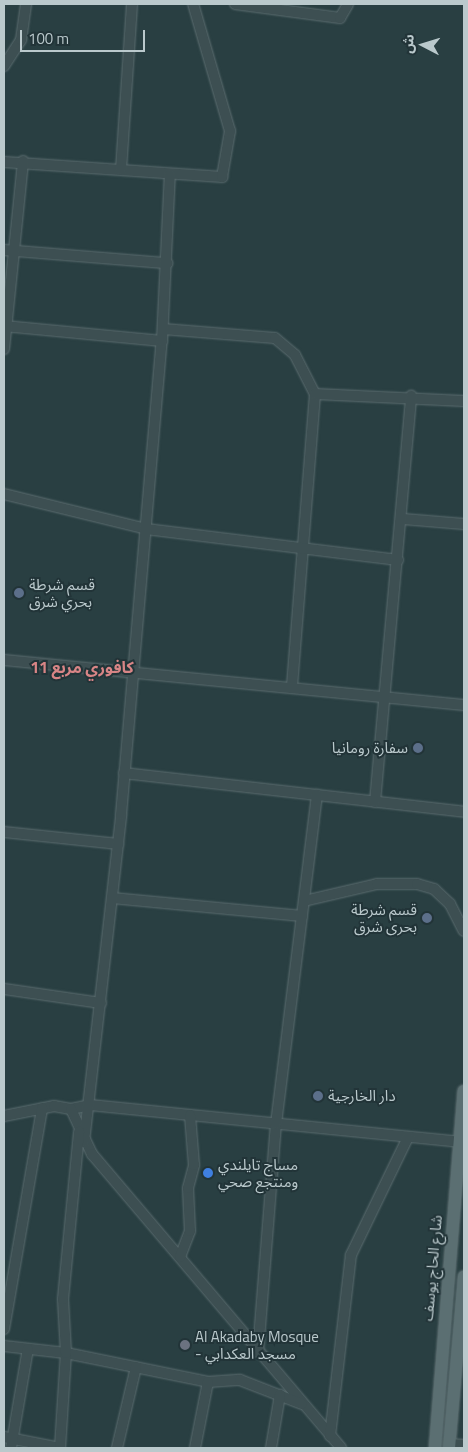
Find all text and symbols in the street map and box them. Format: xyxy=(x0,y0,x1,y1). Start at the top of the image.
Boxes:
scale bar xyxy=(22,20,148,52)
north arrow xyxy=(398,20,448,70)
text: 100 m xyxy=(28,27,69,50)
text: ش xyxy=(396,33,419,54)
place label: قسم شرطة بحري شرق xyxy=(29,575,95,610)
marker: قسم شرطة بحري شرق xyxy=(13,587,25,599)
district label: كافوري مربع 11 xyxy=(30,657,134,677)
place label: سفارة رومانيا xyxy=(332,739,408,757)
marker: سفارة رومانيا xyxy=(412,742,424,754)
place label: قسم شرطة بحرى شرق xyxy=(351,900,417,935)
marker: قسم شرطة بحرى شرق xyxy=(421,912,433,924)
place label: دار الخارجية xyxy=(328,1087,396,1105)
marker: دار الخارجية xyxy=(312,1090,324,1102)
place label: مساج تايلندي ومنتجع صحي xyxy=(218,1155,298,1190)
marker: مساج تايلندي ومنتجع صحي xyxy=(202,1167,214,1179)
street label: شارع الحاج يوسف xyxy=(418,1214,446,1322)
place label: Al Akadaby Mosque - مسجد العكدابي xyxy=(195,1327,319,1362)
marker: Al Akadaby Mosque - مسجد العكدابي xyxy=(179,1339,191,1351)

